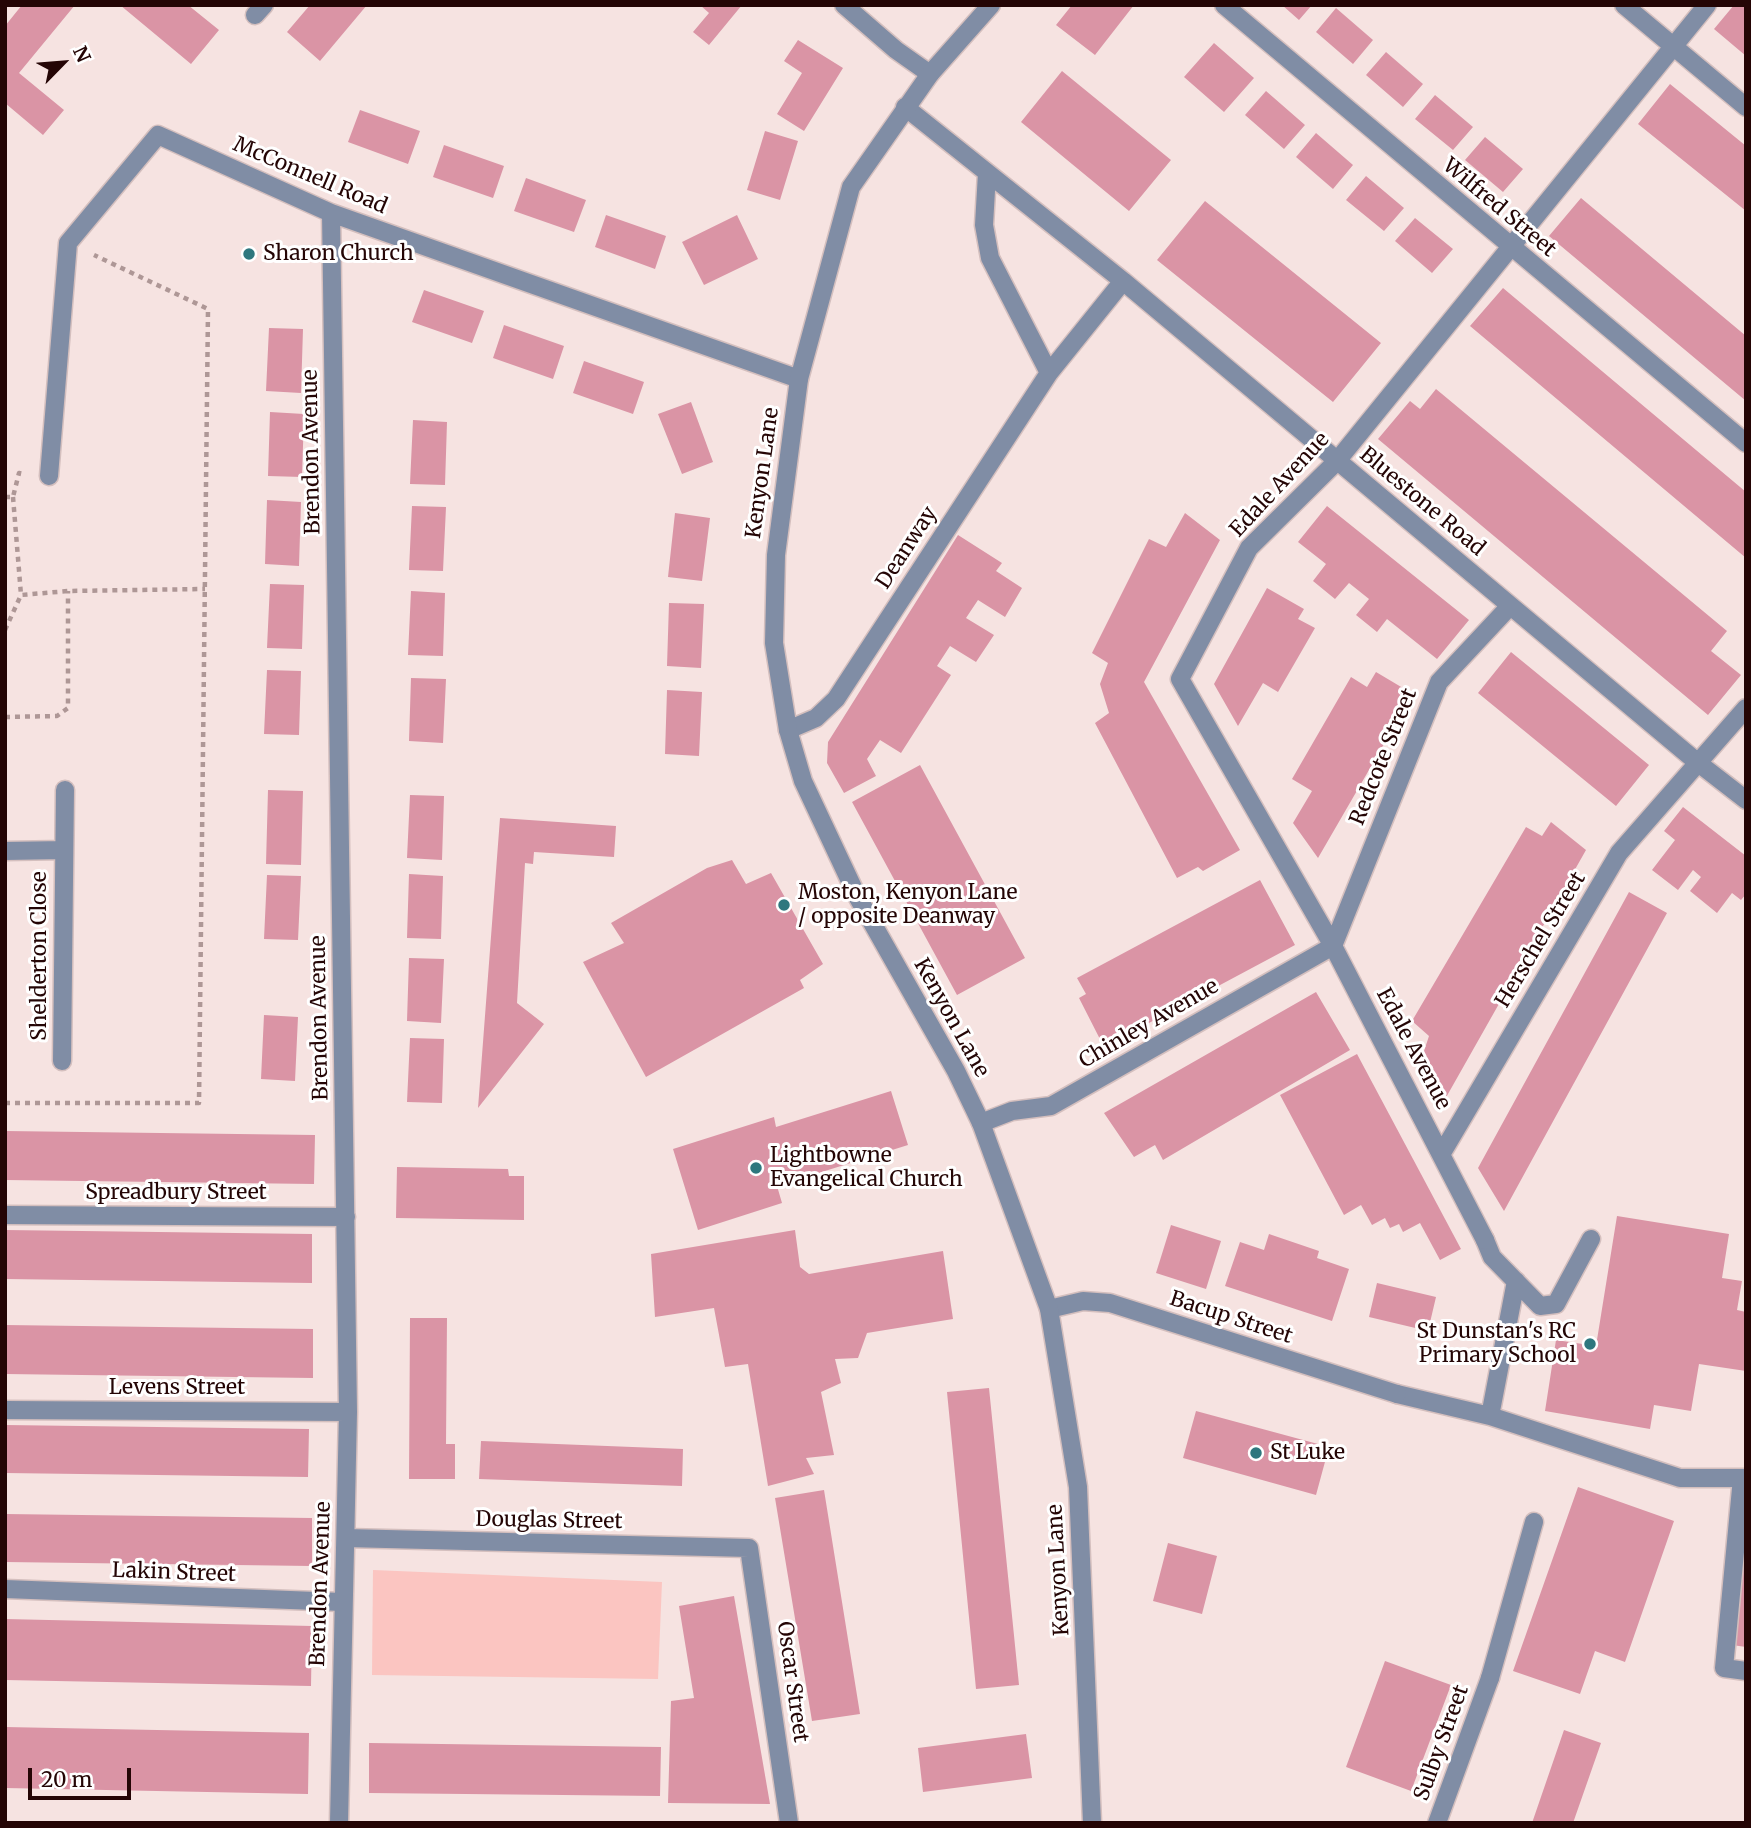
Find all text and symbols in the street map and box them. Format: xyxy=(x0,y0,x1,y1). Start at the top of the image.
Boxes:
north arrow xyxy=(28,28,98,98)
text: N xyxy=(68,42,96,66)
street label: McConnell Road xyxy=(229,132,391,220)
street label: Wilfred Street xyxy=(1437,153,1561,263)
place label: Sharon Church xyxy=(263,241,414,267)
marker: Sharon Church xyxy=(241,246,257,262)
street label: Brendon Avenue xyxy=(298,369,326,535)
street label: Kenyon Lane xyxy=(741,406,785,540)
street label: Edale Avenue xyxy=(1225,427,1335,543)
street label: Bluestone Road xyxy=(1354,442,1490,562)
street label: Deanway xyxy=(871,502,943,594)
street label: Redcote Street xyxy=(1345,685,1423,829)
street label: Herschel Street xyxy=(1491,868,1591,1012)
street label: Shelderton Close xyxy=(27,871,53,1041)
place label: Moston, Kenyon Lane / opposite Deanway xyxy=(798,880,1017,930)
marker: Moston, Kenyon Lane / opposite Deanway xyxy=(776,897,792,913)
street label: Brendon Avenue xyxy=(306,935,334,1101)
street label: Kenyon Lane xyxy=(908,954,994,1082)
street label: Chinley Avenue xyxy=(1075,974,1223,1074)
street label: Edale Avenue xyxy=(1370,984,1456,1114)
place label: Lightbowne Evangelical Church xyxy=(770,1143,963,1193)
marker: Lightbowne Evangelical Church xyxy=(748,1160,764,1176)
street label: Spreadbury Street xyxy=(85,1180,267,1206)
street label: Bacup Street xyxy=(1167,1286,1295,1350)
place label: St Dunstan's RC Primary School xyxy=(1416,1319,1576,1369)
marker: St Dunstan's RC Primary School xyxy=(1582,1336,1598,1352)
street label: Levens Street xyxy=(109,1375,245,1401)
place label: St Luke xyxy=(1270,1440,1345,1466)
marker: St Luke xyxy=(1248,1445,1264,1461)
street label: Brendon Avenue xyxy=(306,1501,336,1667)
street label: Kenyon Lane xyxy=(1043,1503,1075,1637)
street label: Douglas Street xyxy=(475,1507,623,1535)
street label: Lakin Street xyxy=(112,1558,236,1588)
street label: Oscar Street xyxy=(771,1620,813,1744)
street label: Sulby Street xyxy=(1409,1682,1475,1804)
scale bar xyxy=(32,1755,135,1799)
text: 20 m xyxy=(41,1766,92,1793)

